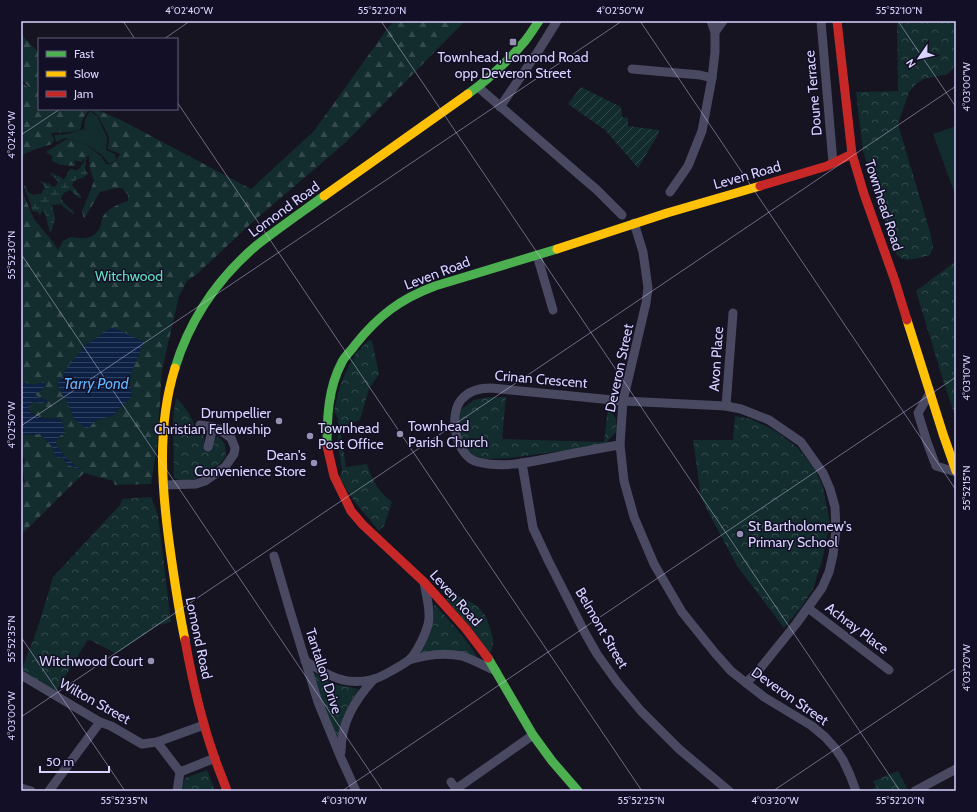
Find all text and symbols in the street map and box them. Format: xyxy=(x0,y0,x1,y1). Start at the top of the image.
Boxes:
text: 4°02'40"W xyxy=(165,4,213,17)
text: 55°52'20"N xyxy=(358,4,406,17)
text: 4°02'50"W xyxy=(596,4,644,17)
text: 55°52'10"N xyxy=(876,4,922,17)
marker: Townhead, Lomond Road opp Deveron Street xyxy=(508,37,518,47)
legend xyxy=(38,38,178,110)
north arrow xyxy=(899,38,939,78)
text: Fast xyxy=(74,46,94,61)
place label: Townhead, Lomond Road opp Deveron Street xyxy=(437,48,589,82)
street label: Doune Terrace xyxy=(800,50,826,136)
text: N xyxy=(903,56,919,71)
text: 4°03'00"W xyxy=(960,62,973,112)
text: Slow xyxy=(74,66,99,81)
text: Jam xyxy=(73,86,93,101)
text: 4°02'40"W xyxy=(5,111,18,159)
street label: Leven Road xyxy=(711,157,783,193)
street label: Townhead Road xyxy=(861,157,907,253)
street label: Lomond Road xyxy=(245,177,323,241)
text: 55°52'30"N xyxy=(5,231,18,279)
street label: Leven Road xyxy=(401,252,473,294)
park label: Witchwood xyxy=(95,267,163,285)
street label: Deveron Street xyxy=(601,322,637,414)
street label: Avon Place xyxy=(705,326,727,392)
text: 4°03'10"W xyxy=(960,355,973,401)
street label: Crinan Crescent xyxy=(494,366,588,392)
water label: Tarry Pond xyxy=(63,375,130,393)
text: 4°02'50"W xyxy=(5,401,18,449)
place label: Drumpellier Christian Fellowship xyxy=(154,404,272,438)
marker: Drumpellier Christian Fellowship xyxy=(274,416,284,426)
place label: Townhead Parish Church xyxy=(408,417,488,451)
place label: Townhead Post Office xyxy=(318,419,384,453)
marker: Townhead Parish Church xyxy=(395,429,405,439)
marker: Townhead Post Office xyxy=(305,431,315,441)
place label: Dean's Convenience Store xyxy=(194,446,306,480)
marker: Dean's Convenience Store xyxy=(309,458,319,468)
text: 55°52'15"N xyxy=(960,465,973,511)
place label: St Bartholomew's Primary School xyxy=(748,517,852,551)
marker: St Bartholomew's Primary School xyxy=(735,529,745,539)
street label: Leven Road xyxy=(426,566,486,630)
street label: Belmont Street xyxy=(572,584,633,672)
street label: Lomond Road xyxy=(181,595,217,681)
street label: Achray Place xyxy=(822,598,892,658)
text: 55°52'35"N xyxy=(5,615,18,663)
street label: Tantallon Drive xyxy=(302,626,346,716)
text: 4°03'20"W xyxy=(960,644,973,692)
place label: Witchwood Court xyxy=(39,652,143,670)
marker: Witchwood Court xyxy=(146,656,156,666)
street label: Deveron Street xyxy=(748,663,832,729)
street label: Wilton Street xyxy=(56,674,134,728)
text: 4°03'00"W xyxy=(5,691,18,741)
scale bar xyxy=(40,748,109,774)
text: 50 m xyxy=(46,754,74,769)
text: 55°52'35"N xyxy=(100,794,148,807)
text: 4°03'10"W xyxy=(321,794,367,807)
text: 55°52'25"N xyxy=(617,794,665,807)
text: 4°03'20"W xyxy=(751,794,799,807)
text: 55°52'20"N xyxy=(876,794,924,807)

